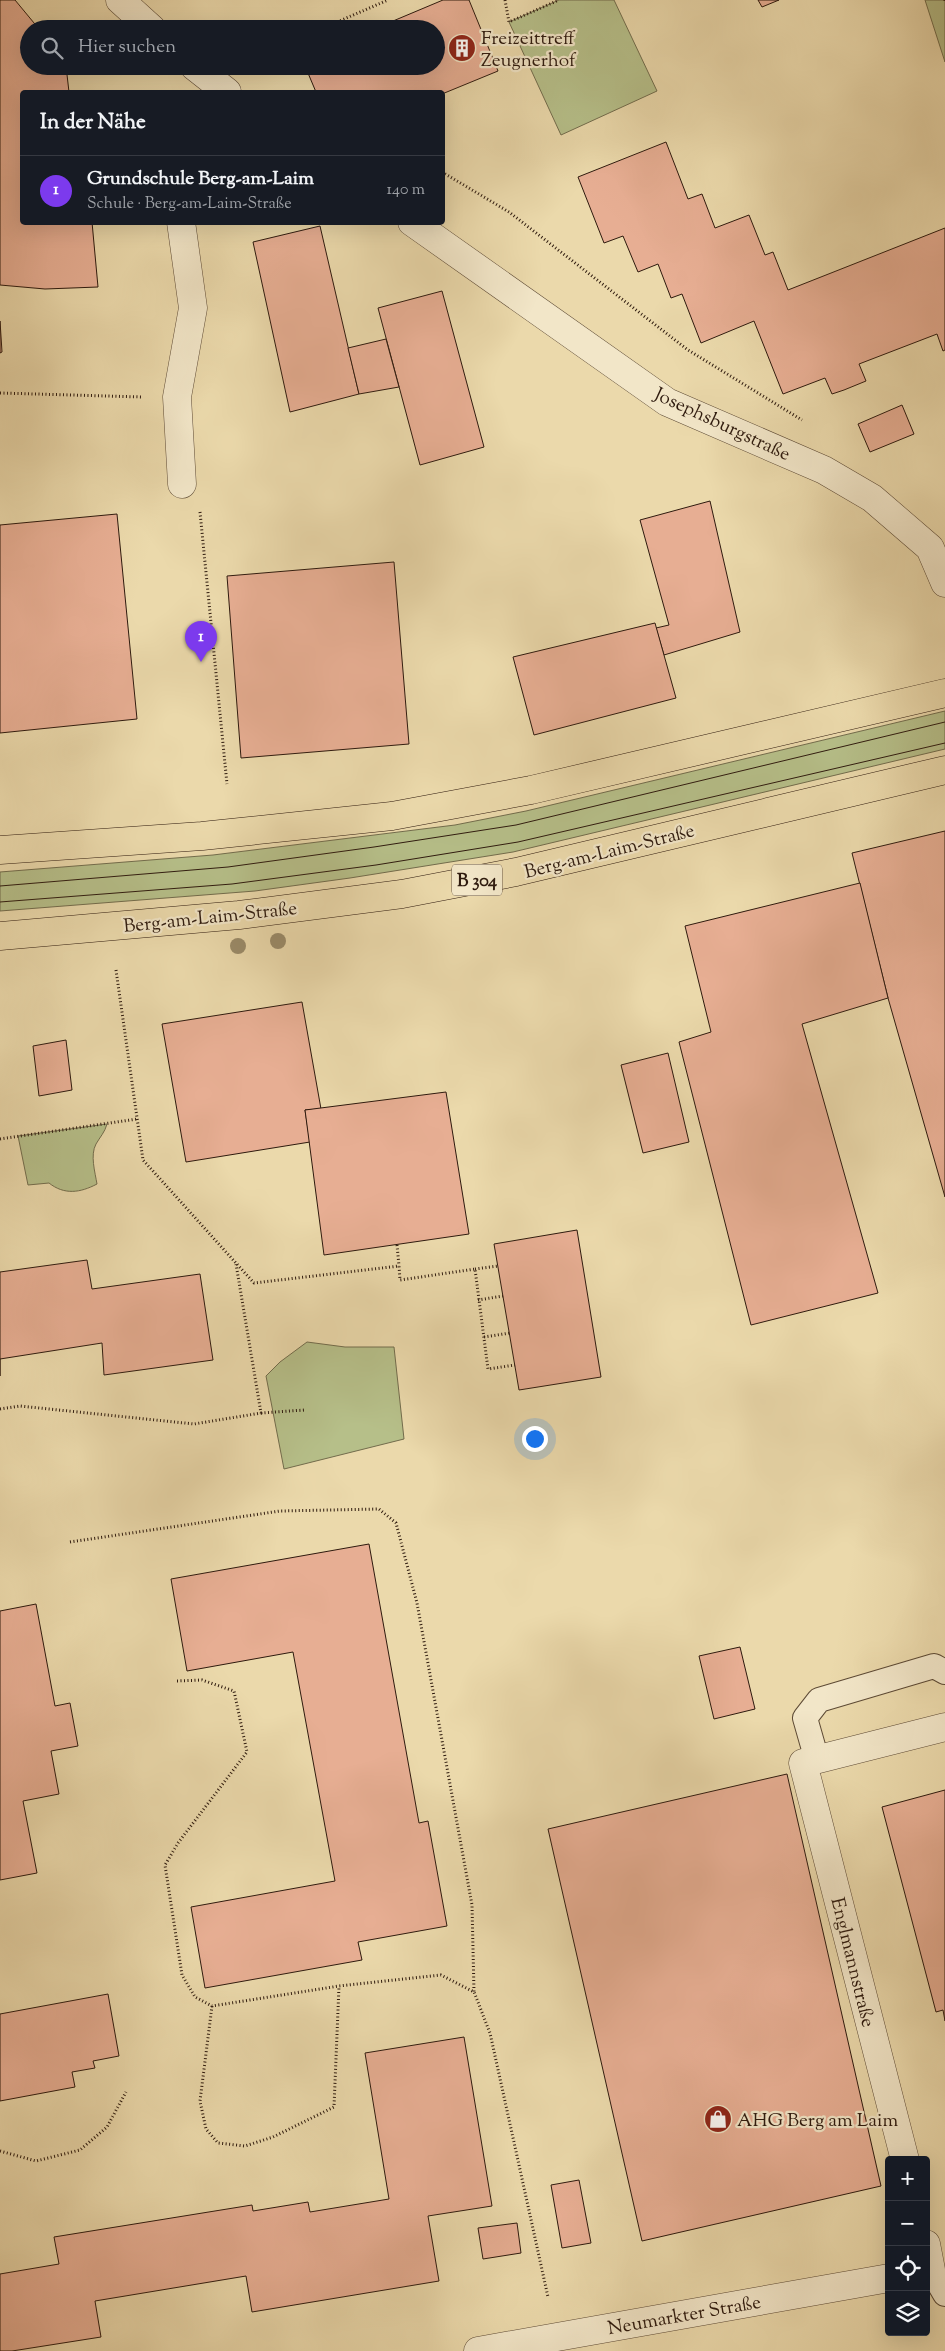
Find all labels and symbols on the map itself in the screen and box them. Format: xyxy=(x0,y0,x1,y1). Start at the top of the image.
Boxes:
place label: Freizeittreff Zeugnerhof xyxy=(481,26,577,75)
building icon: Freizeittreff Zeugnerhof xyxy=(447,33,477,63)
street label: Josephsburgstraße xyxy=(649,381,795,469)
pin: 1 xyxy=(185,621,217,662)
street label: Berg-am-Laim-Straße xyxy=(522,818,698,887)
road number: B 304 xyxy=(452,864,502,896)
street label: Berg-am-Laim-Straße xyxy=(122,896,299,941)
your location xyxy=(522,1426,548,1452)
street label: Englmannstraße xyxy=(822,1895,881,2030)
shop icon: AHG Berg am Laim xyxy=(703,2104,733,2134)
place label: AHG Berg am Laim xyxy=(737,2108,898,2135)
street label: Neumarkter Straße xyxy=(606,2290,763,2343)

